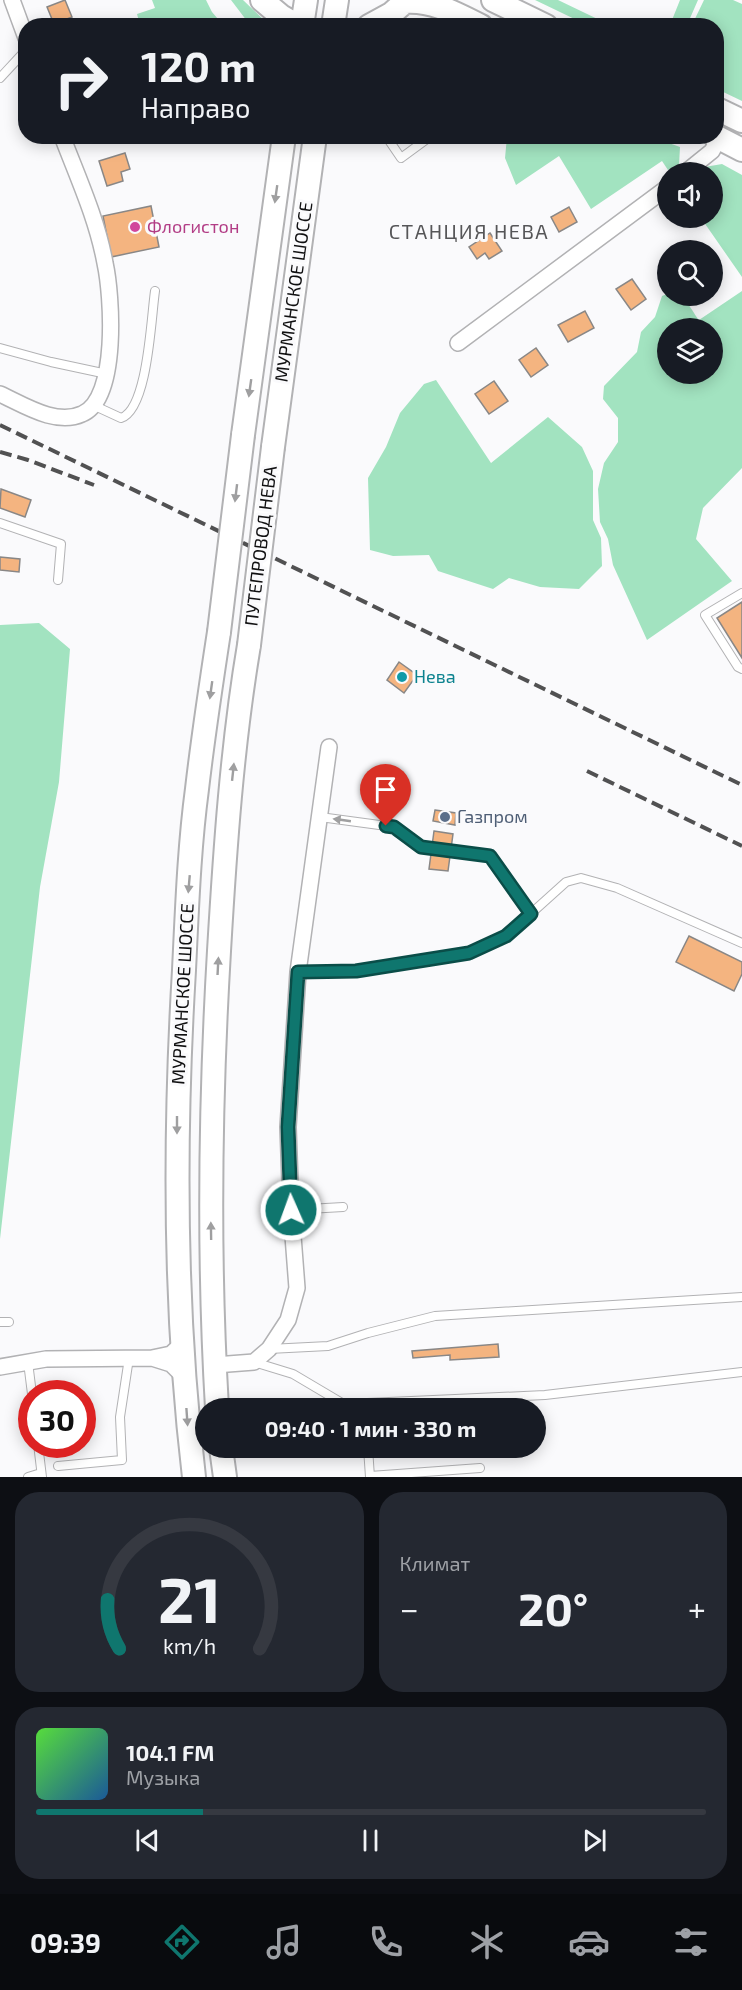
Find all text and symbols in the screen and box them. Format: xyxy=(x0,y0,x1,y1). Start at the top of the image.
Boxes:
text: 120 m xyxy=(141,40,256,90)
icon: right xyxy=(42,42,120,120)
text: Направо xyxy=(141,91,250,123)
map controls xyxy=(657,162,723,384)
button: sound xyxy=(657,162,723,228)
one-way arrow xyxy=(272,185,281,204)
street label: МУРМАНСКОЕ ШОССЕ xyxy=(269,200,317,383)
place label: Флогистон xyxy=(147,215,239,237)
district label: СТАНЦИЯ НЕВА xyxy=(389,219,549,243)
marker: Флогистон xyxy=(128,220,142,234)
button: search xyxy=(657,240,723,306)
button: layers xyxy=(657,318,723,384)
one-way arrow xyxy=(245,378,254,397)
street label: ПУТЕПРОВОД НЕВА xyxy=(239,464,281,627)
one-way arrow xyxy=(231,483,241,502)
place label: Нева xyxy=(414,665,456,687)
marker: Нева xyxy=(395,670,409,684)
one-way arrow xyxy=(206,681,215,700)
one-way arrow xyxy=(228,762,238,781)
pin xyxy=(360,764,411,826)
icon: arrive xyxy=(369,773,402,806)
place label: Газпром xyxy=(457,805,528,827)
marker: Газпром xyxy=(438,810,452,824)
one-way arrow xyxy=(333,815,352,824)
one-way arrow xyxy=(184,874,194,893)
street label: МУРМАНСКОЕ ШОССЕ xyxy=(166,903,198,1085)
one-way arrow xyxy=(214,957,223,976)
one-way arrow xyxy=(172,1116,182,1135)
position arrow xyxy=(259,1178,323,1242)
one-way arrow xyxy=(206,1222,216,1241)
speed limit sign: 30 xyxy=(18,1380,96,1458)
one-way arrow xyxy=(183,1407,192,1426)
text: 09:40 · 1 мин · 330 m xyxy=(265,1415,476,1441)
text: Климат xyxy=(400,1551,470,1575)
text: 21 xyxy=(158,1561,221,1636)
text: 20° xyxy=(518,1581,588,1635)
text: − xyxy=(400,1588,419,1628)
text: + xyxy=(688,1588,706,1628)
text: km/h xyxy=(163,1633,216,1658)
text: 104.1 FM xyxy=(126,1739,214,1765)
text: Музыка xyxy=(126,1765,200,1789)
icon: previous xyxy=(131,1824,164,1857)
icon: pause xyxy=(354,1824,387,1857)
icon: next xyxy=(578,1824,611,1857)
icon: directions xyxy=(161,1921,203,1963)
icon: music xyxy=(263,1921,305,1963)
icon: phone xyxy=(365,1921,407,1963)
icon: climate xyxy=(466,1921,508,1963)
icon: car xyxy=(568,1921,610,1963)
icon: filters xyxy=(670,1921,712,1963)
text: 09:39 xyxy=(30,1926,101,1958)

